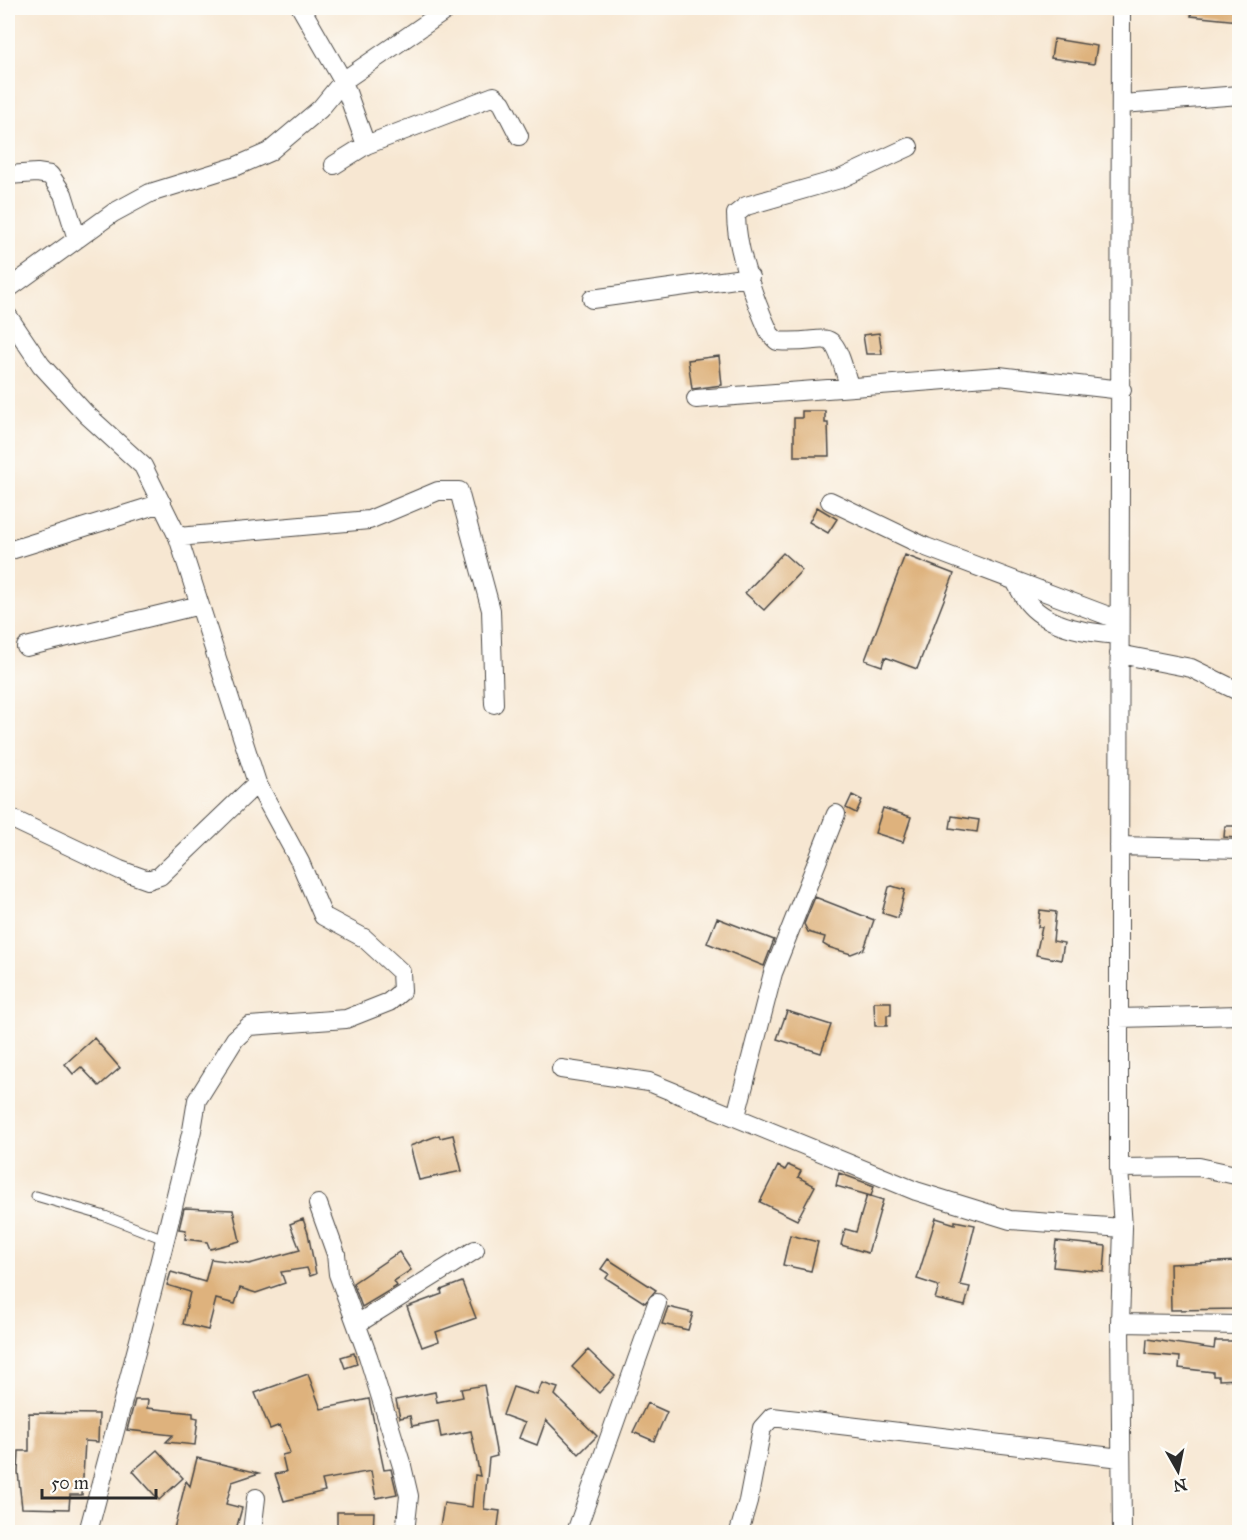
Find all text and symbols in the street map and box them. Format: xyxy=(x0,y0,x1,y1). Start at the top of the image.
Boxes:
north arrow xyxy=(1148,1441,1208,1501)
scale bar xyxy=(42,1462,156,1500)
text: 50 m xyxy=(51,1472,89,1494)
text: N xyxy=(1172,1475,1188,1496)

